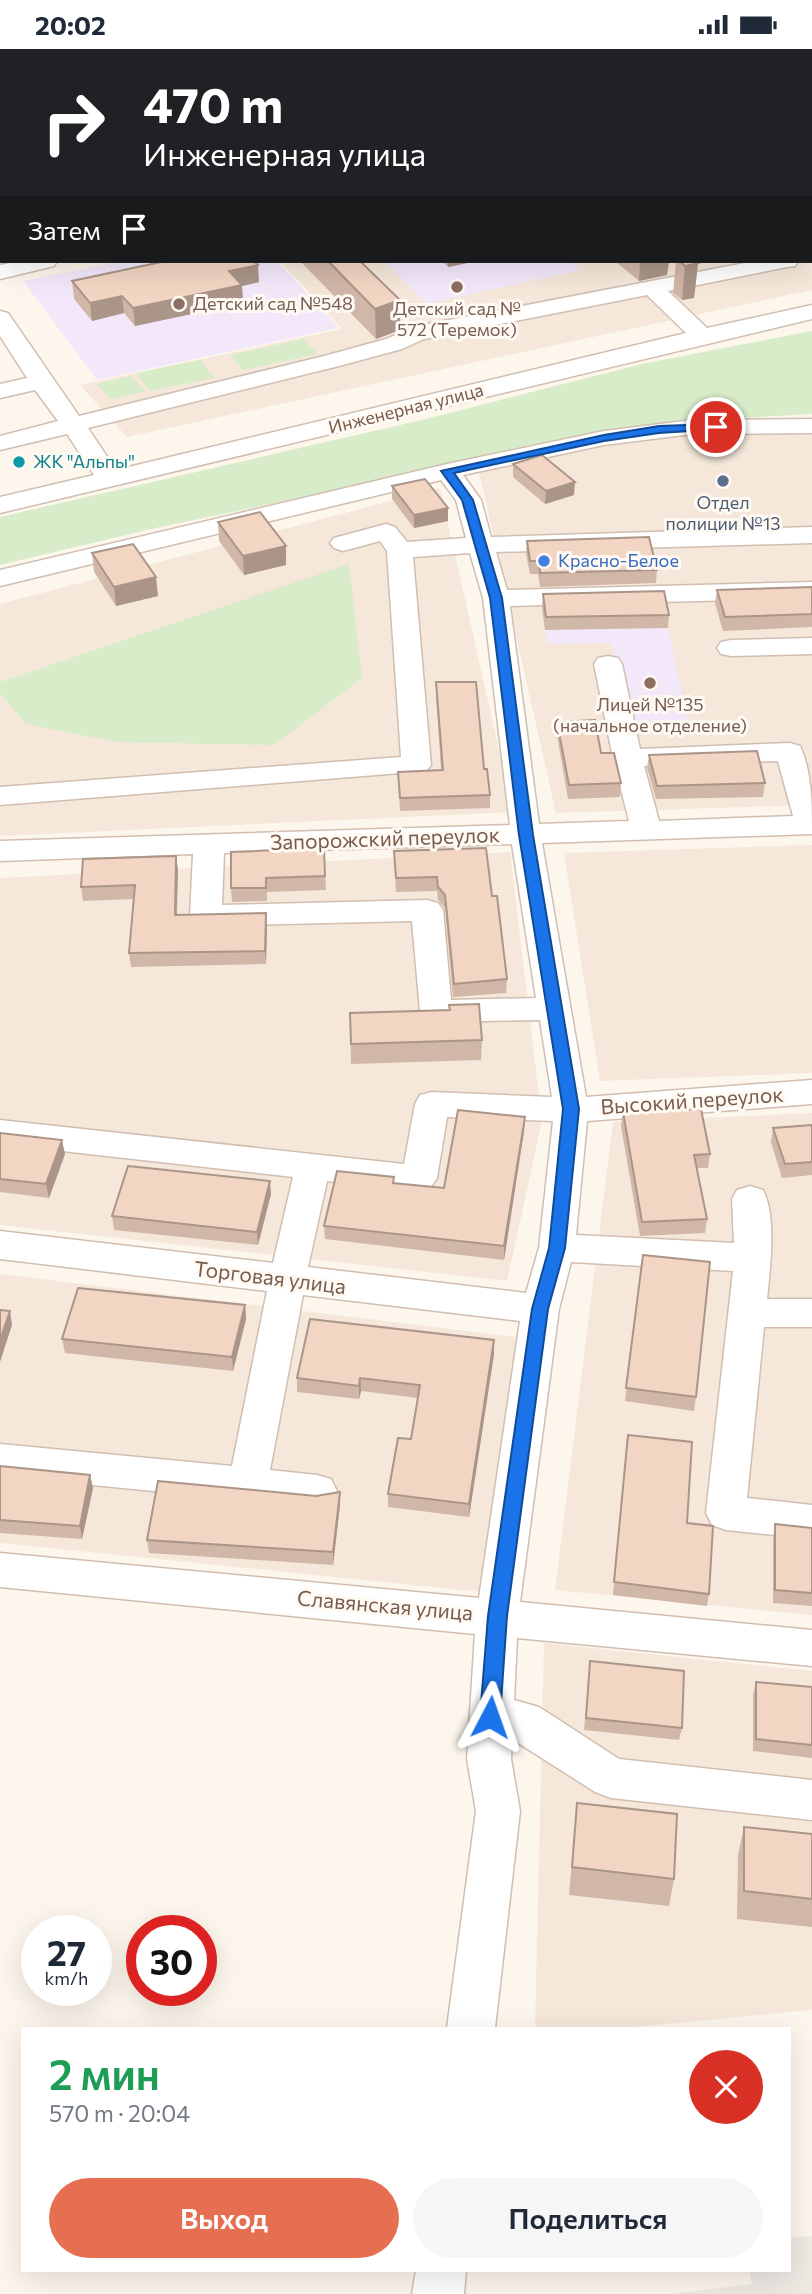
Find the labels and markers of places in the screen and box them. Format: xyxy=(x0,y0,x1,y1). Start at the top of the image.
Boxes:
marker: Детский сад № 572 (Теремок) xyxy=(449,279,465,295)
place label: Детский сад №548 xyxy=(193,292,353,314)
marker: Детский сад №548 xyxy=(171,296,187,312)
place label: Детский сад № 572 (Теремок) xyxy=(393,297,521,340)
pin xyxy=(686,397,746,457)
place label: ЖК "Альпы" xyxy=(33,450,135,472)
marker: ЖК "Альпы" xyxy=(11,454,27,470)
marker: Отдел полиции №13 xyxy=(715,473,731,489)
place label: Отдел полиции №13 xyxy=(665,491,781,534)
place label: Красно-Белое xyxy=(558,549,679,571)
marker: Красно-Белое xyxy=(536,553,552,569)
marker: Лицей №135 (начальное отделение) xyxy=(642,675,658,691)
place label: Лицей №135 (начальное отделение) xyxy=(553,693,747,736)

